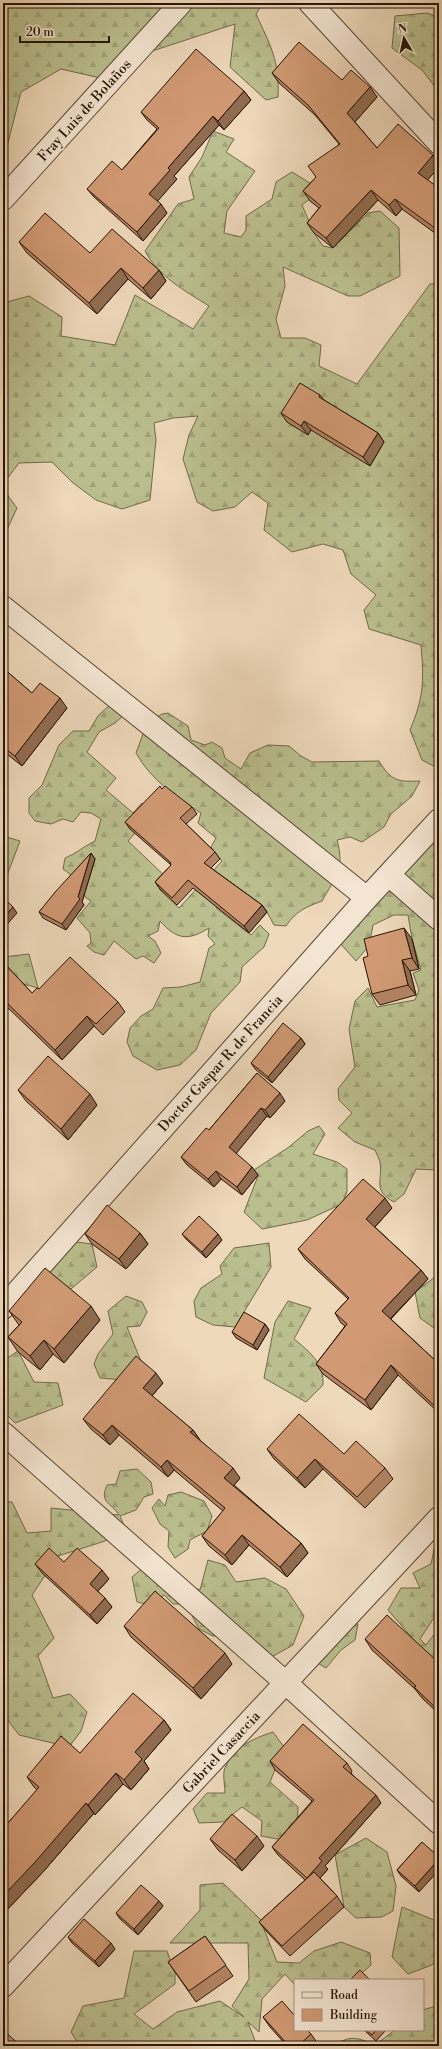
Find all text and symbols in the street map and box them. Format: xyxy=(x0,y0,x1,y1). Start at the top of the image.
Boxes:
scale bar xyxy=(20,18,109,44)
north arrow xyxy=(384,18,424,58)
text: N xyxy=(397,21,408,37)
text: 20 m xyxy=(26,25,54,40)
street label: Fray Luis de Bolaños xyxy=(34,56,136,166)
street label: Doctor Gaspar R. de Francia xyxy=(155,991,288,1136)
street label: Gabriel Casaccia xyxy=(179,1707,265,1798)
legend xyxy=(294,1979,424,2031)
text: Road xyxy=(330,1988,358,2003)
text: Building xyxy=(329,2008,378,2023)

